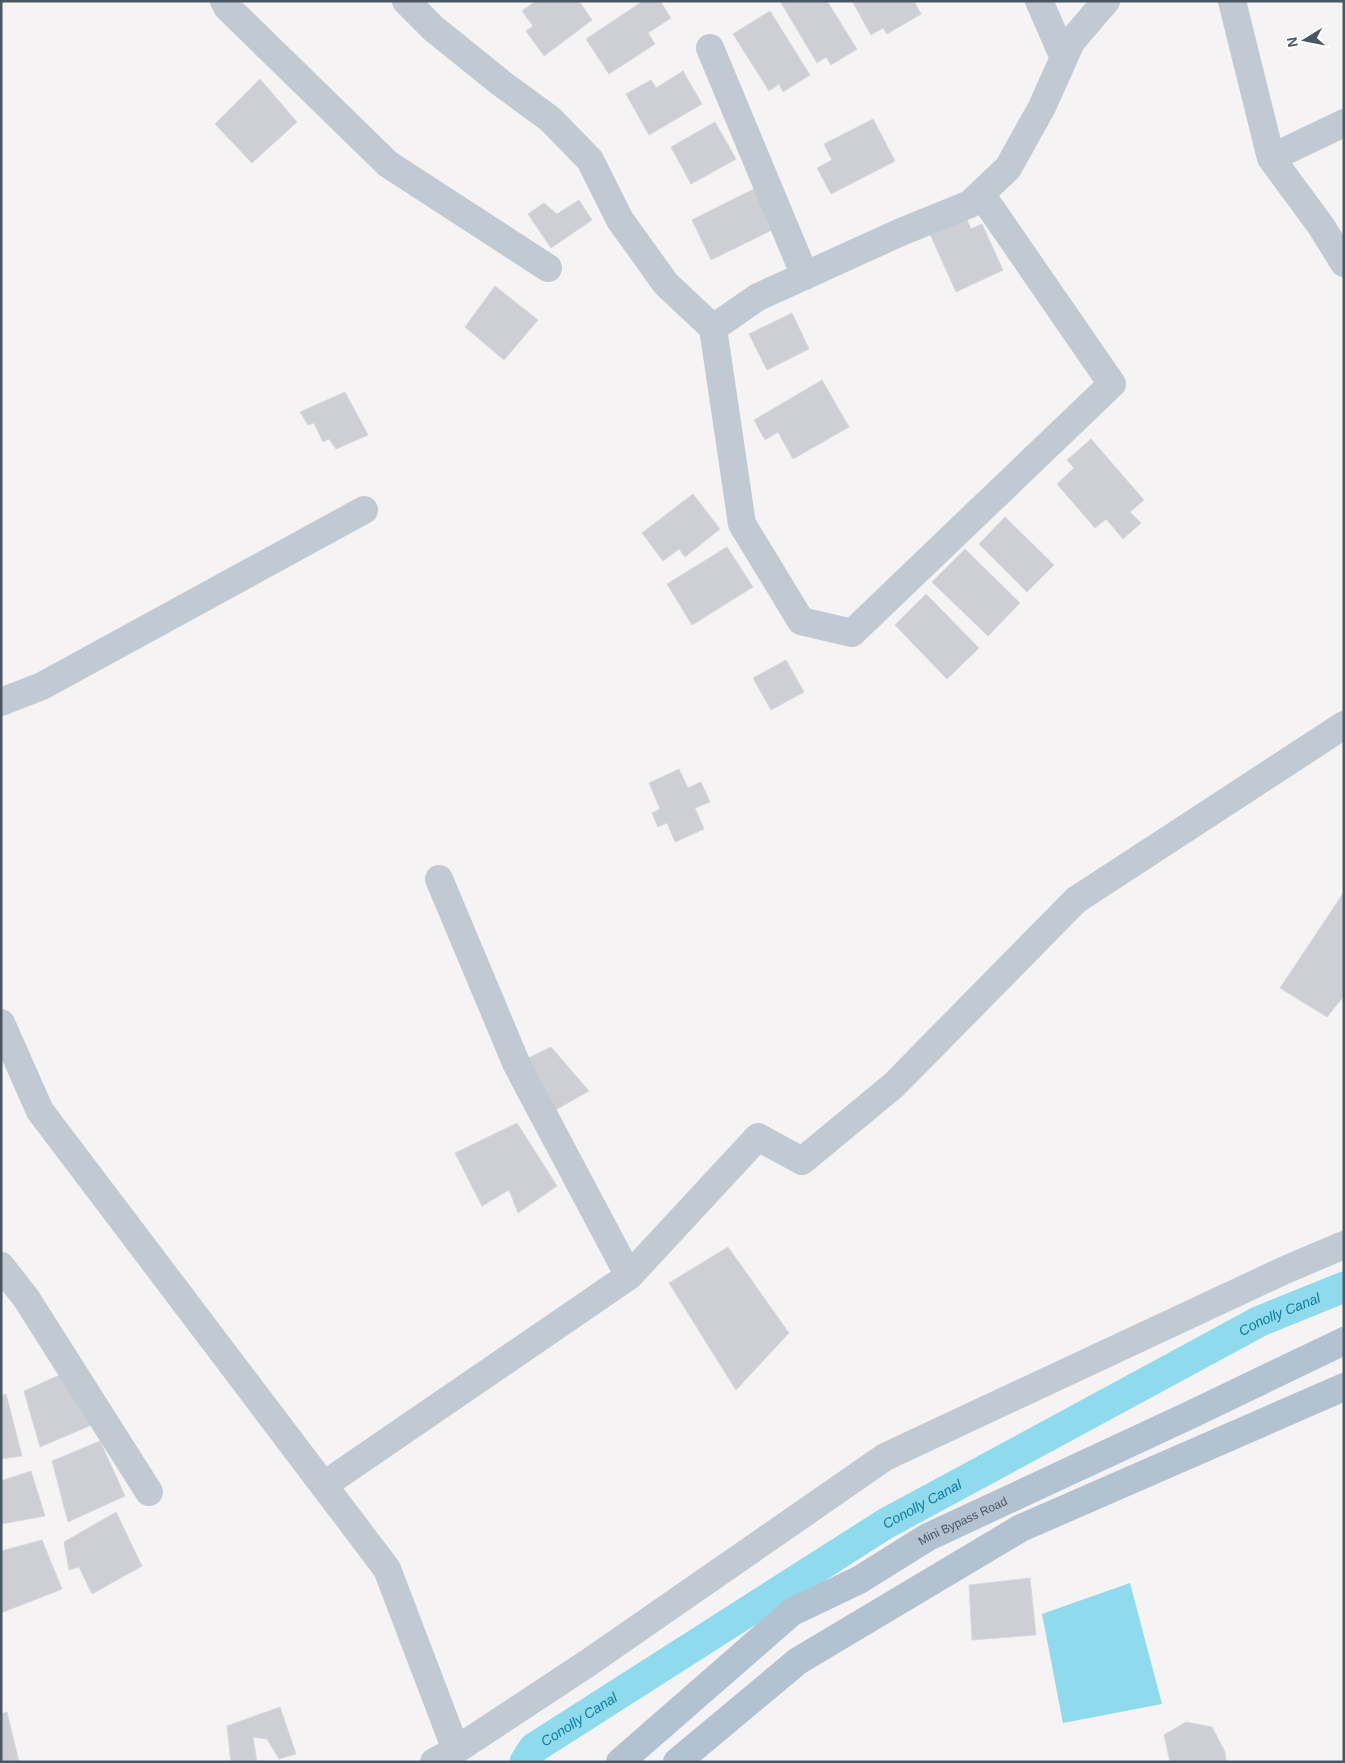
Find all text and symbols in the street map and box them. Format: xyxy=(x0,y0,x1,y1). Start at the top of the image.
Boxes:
north arrow xyxy=(1280,15,1330,65)
text: N xyxy=(1283,36,1301,49)
water label: Conolly Canal xyxy=(1236,1289,1323,1339)
water label: Conolly Canal xyxy=(880,1476,965,1532)
street label: Mini Bypass Road xyxy=(916,1494,1010,1548)
water label: Conolly Canal xyxy=(538,1689,621,1750)

